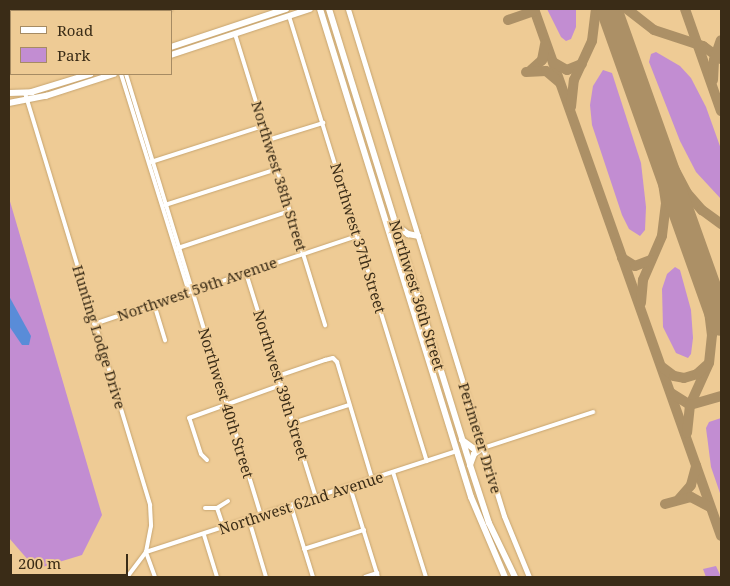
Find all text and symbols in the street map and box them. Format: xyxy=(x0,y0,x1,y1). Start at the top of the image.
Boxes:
legend xyxy=(10,10,172,75)
text: Road xyxy=(57,20,93,40)
text: Park xyxy=(57,45,90,65)
street label: Northwest 38th Street xyxy=(248,99,310,253)
street label: Northwest 37th Street xyxy=(327,161,389,315)
street label: Northwest 36th Street xyxy=(386,218,448,372)
street label: Northwest 59th Avenue xyxy=(115,253,279,325)
street label: Hunting Lodge Drive xyxy=(69,263,129,411)
street label: Northwest 39th Street xyxy=(250,308,312,462)
street label: Northwest 40th Street xyxy=(195,326,257,480)
street label: Perimeter Drive xyxy=(455,380,505,496)
street label: Northwest 62nd Avenue xyxy=(216,468,386,538)
scale bar xyxy=(12,544,130,576)
text: 200 m xyxy=(18,553,61,573)

